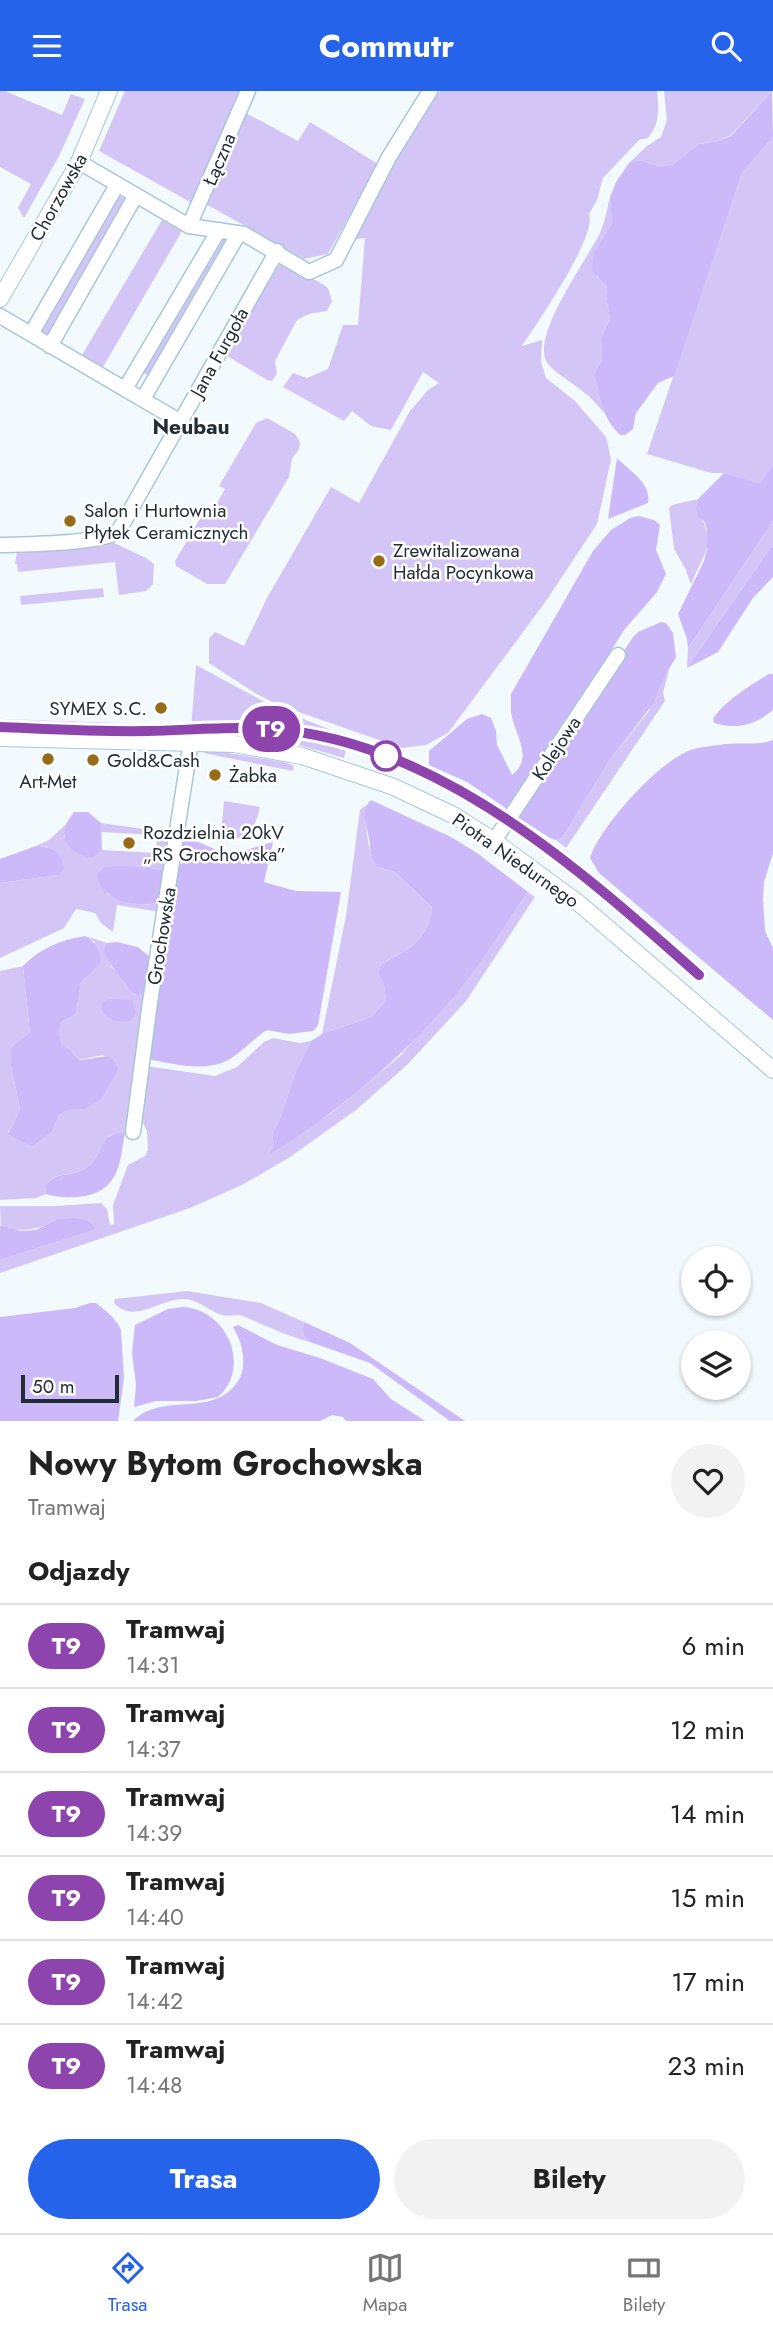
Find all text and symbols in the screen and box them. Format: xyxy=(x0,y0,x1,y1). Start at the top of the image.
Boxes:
text: Commutr xyxy=(319,23,454,69)
icon: menu xyxy=(28,27,66,65)
icon: search xyxy=(707,27,745,65)
street label: Łączna xyxy=(196,129,243,191)
street label: Chorzowska xyxy=(23,148,94,246)
street label: Jana Furgoła xyxy=(182,303,255,405)
district label: Neubau xyxy=(152,412,230,442)
place label: Salon i Hurtownia Płytek Ceramicznych xyxy=(84,497,249,546)
marker: Salon i Hurtownia Płytek Ceramicznych xyxy=(62,513,78,529)
place label: Zrewitalizowana Hałda Pocynkowa xyxy=(393,537,534,586)
marker: Zrewitalizowana Hałda Pocynkowa xyxy=(371,553,387,569)
place label: SYMEX S.C. xyxy=(49,695,147,722)
marker: SYMEX S.C. xyxy=(153,700,169,716)
line badge: T9 xyxy=(240,706,302,752)
text: T9 xyxy=(256,711,286,746)
street label: Kolejowa xyxy=(526,711,587,786)
unlabelled marker xyxy=(371,741,401,771)
place label: Gold&Cash xyxy=(107,747,200,774)
marker: Art-Met xyxy=(40,751,56,767)
marker: Gold&Cash xyxy=(85,752,101,768)
place label: Żabka xyxy=(229,762,277,789)
marker: Żabka xyxy=(207,767,223,783)
place label: Art-Met xyxy=(19,768,77,795)
street label: Piotra Niedurnego xyxy=(447,807,585,914)
place label: Rozdzielnia 20kV „RS Grochowska” xyxy=(143,819,286,868)
marker: Rozdzielnia 20kV „RS Grochowska” xyxy=(121,835,137,851)
street label: Grochowska xyxy=(140,885,183,987)
map controls xyxy=(681,1246,751,1400)
button: locate xyxy=(681,1246,751,1316)
button: layers xyxy=(681,1330,751,1400)
scale bar xyxy=(21,1372,119,1404)
text: 50 m xyxy=(32,1373,75,1400)
text: Nowy Bytom Grochowska xyxy=(28,1440,423,1487)
button: heart xyxy=(671,1444,745,1518)
text: Tramwaj xyxy=(28,1490,106,1524)
text: Odjazdy xyxy=(28,1552,130,1590)
text: Tramwaj xyxy=(126,1610,225,1648)
text: 6 min xyxy=(682,1627,745,1665)
text: T9 xyxy=(52,1628,81,1663)
text: 14:31 xyxy=(126,1648,180,1682)
text: Tramwaj xyxy=(126,1694,225,1732)
text: 12 min xyxy=(670,1711,745,1749)
text: T9 xyxy=(52,1712,81,1747)
text: 14:37 xyxy=(126,1732,181,1766)
text: Tramwaj xyxy=(126,1778,225,1816)
text: 14 min xyxy=(670,1795,745,1833)
text: T9 xyxy=(52,1796,81,1831)
text: 14:39 xyxy=(126,1816,182,1850)
text: Tramwaj xyxy=(126,1862,225,1900)
text: 15 min xyxy=(670,1879,745,1917)
text: T9 xyxy=(52,1880,81,1915)
text: 14:40 xyxy=(126,1900,184,1934)
text: Tramwaj xyxy=(126,1946,225,1984)
text: 17 min xyxy=(671,1963,745,2001)
text: T9 xyxy=(52,1964,81,1999)
text: 14:42 xyxy=(126,1984,183,2018)
text: Tramwaj xyxy=(126,2030,225,2068)
text: 23 min xyxy=(668,2047,745,2085)
text: T9 xyxy=(52,2048,81,2083)
text: 14:48 xyxy=(126,2068,183,2102)
button: Trasa xyxy=(28,2139,380,2219)
button: Bilety xyxy=(394,2139,745,2219)
tab: Trasa xyxy=(108,2249,147,2318)
tab: Mapa xyxy=(363,2249,407,2318)
tab: Bilety xyxy=(623,2249,665,2318)

